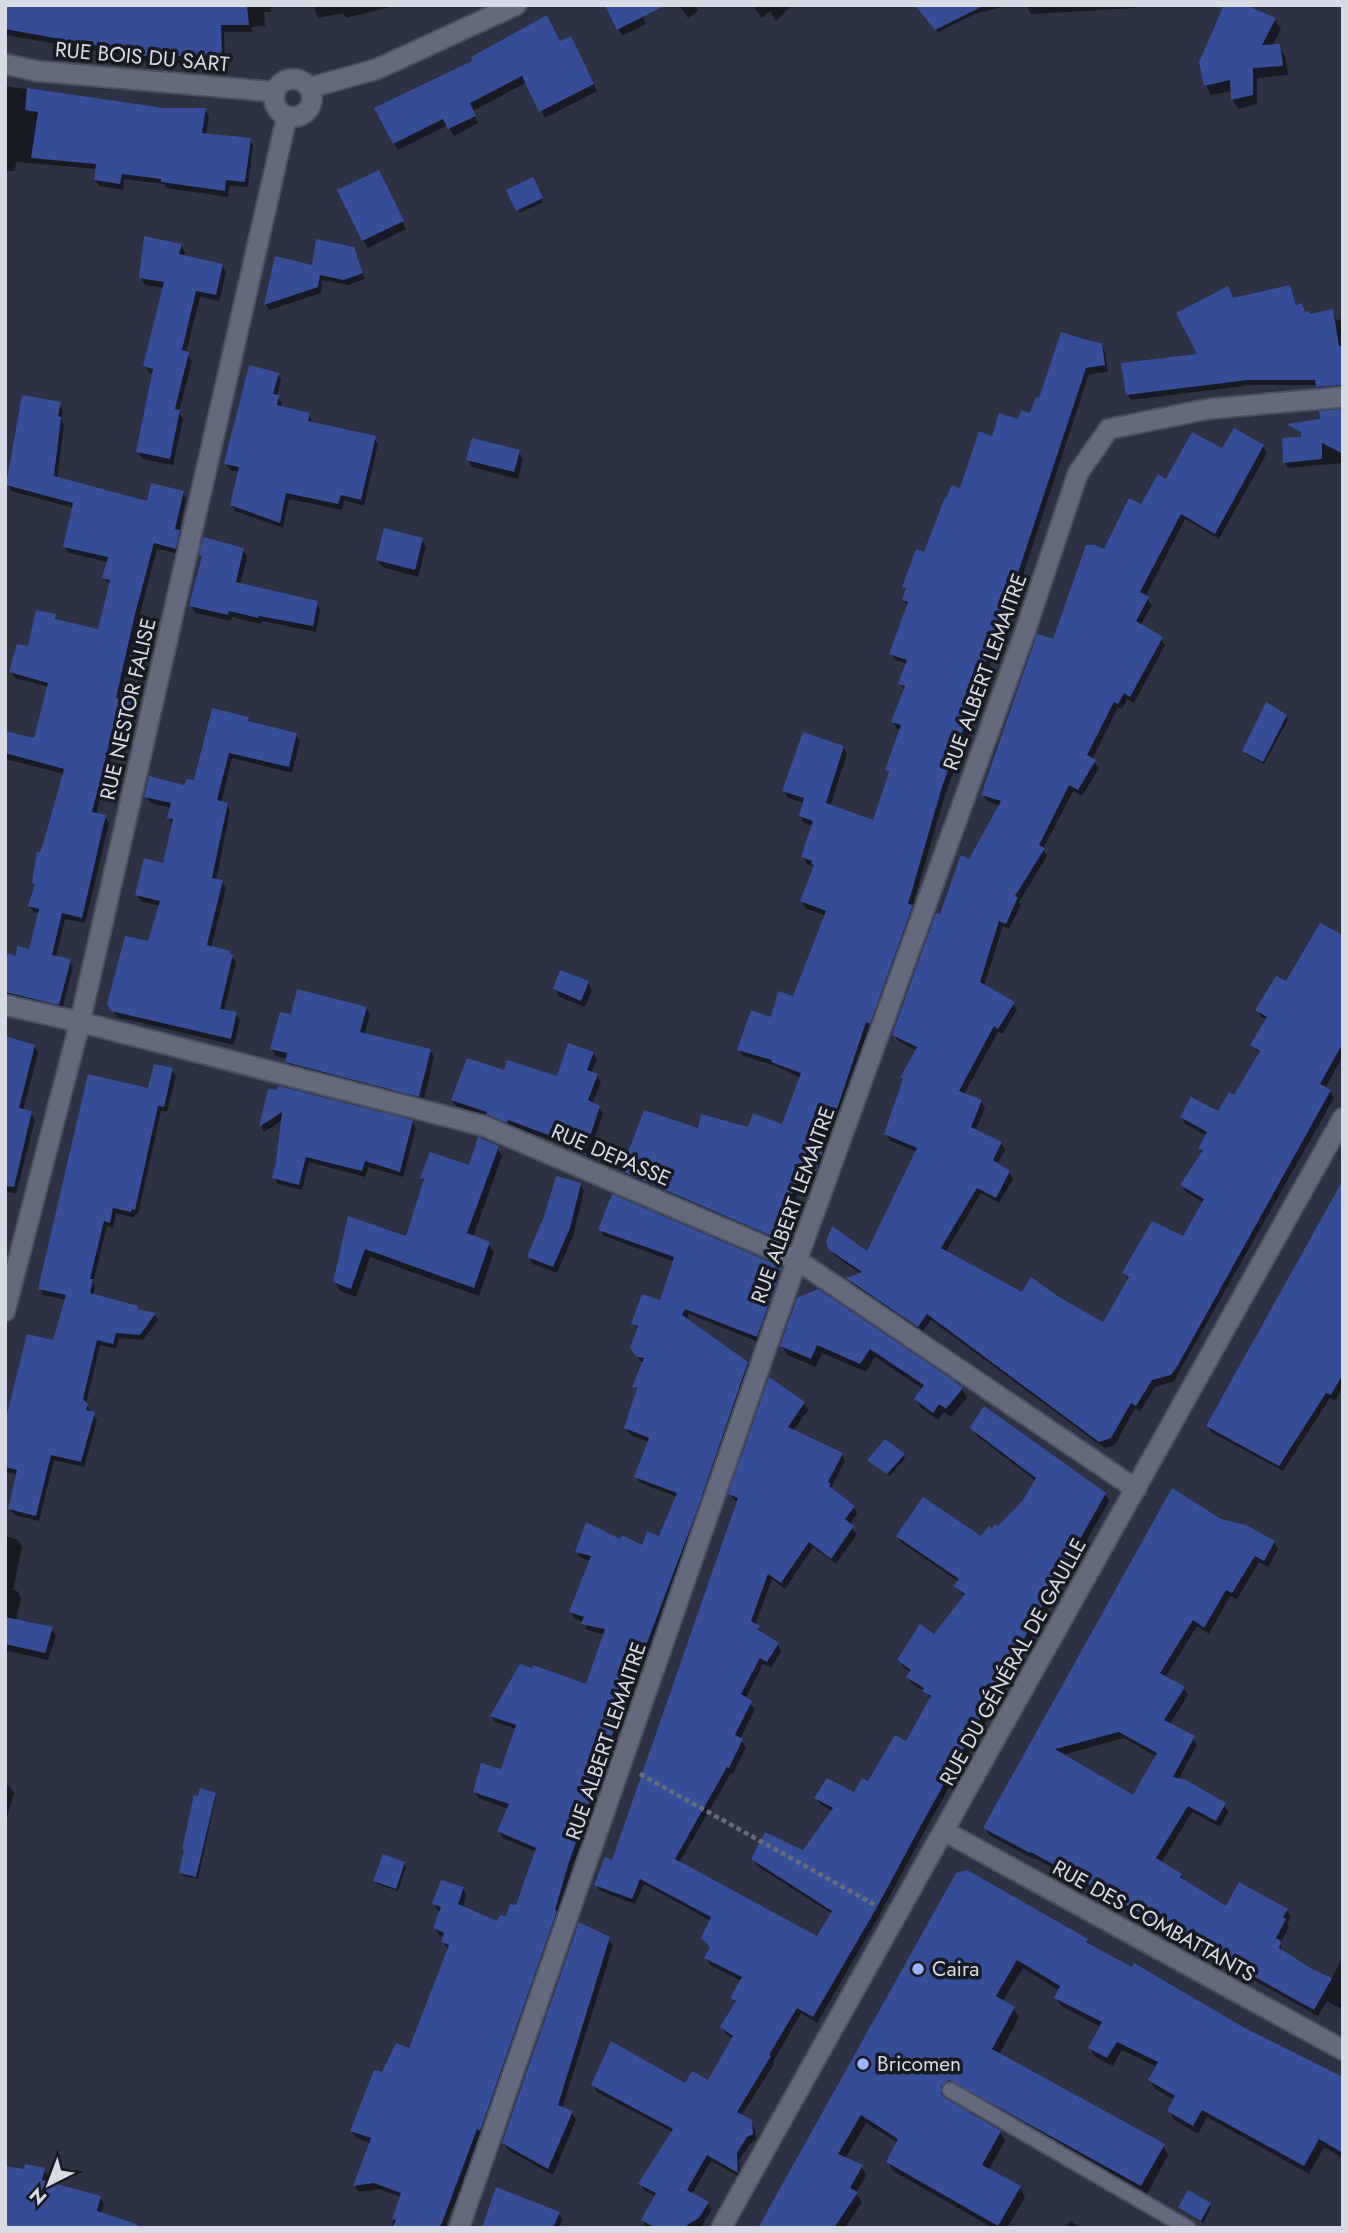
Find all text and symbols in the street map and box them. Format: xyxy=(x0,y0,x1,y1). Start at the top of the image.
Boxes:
street label: RUE BOIS DU SART xyxy=(54,34,231,80)
street label: RUE ALBERT LEMAITRE xyxy=(935,569,1035,775)
street label: RUE NESTOR FALISE xyxy=(92,615,164,803)
street label: RUE ALBERT LEMAITRE xyxy=(743,1102,843,1308)
street label: RUE DEPASSE xyxy=(547,1116,675,1194)
street label: RUE DU GÉNÉRAL DE GAULLE xyxy=(932,1533,1094,1791)
street label: RUE ALBERT LEMAITRE xyxy=(558,1638,654,1844)
street label: RUE DES COMBATTANTS xyxy=(1047,1853,1261,1989)
place label: Caira xyxy=(932,1954,979,1984)
marker: Caira xyxy=(910,1961,926,1977)
place label: Bricomen xyxy=(877,2049,961,2079)
marker: Bricomen xyxy=(855,2056,871,2072)
north arrow xyxy=(14,2149,84,2219)
text: N xyxy=(23,2181,53,2211)

